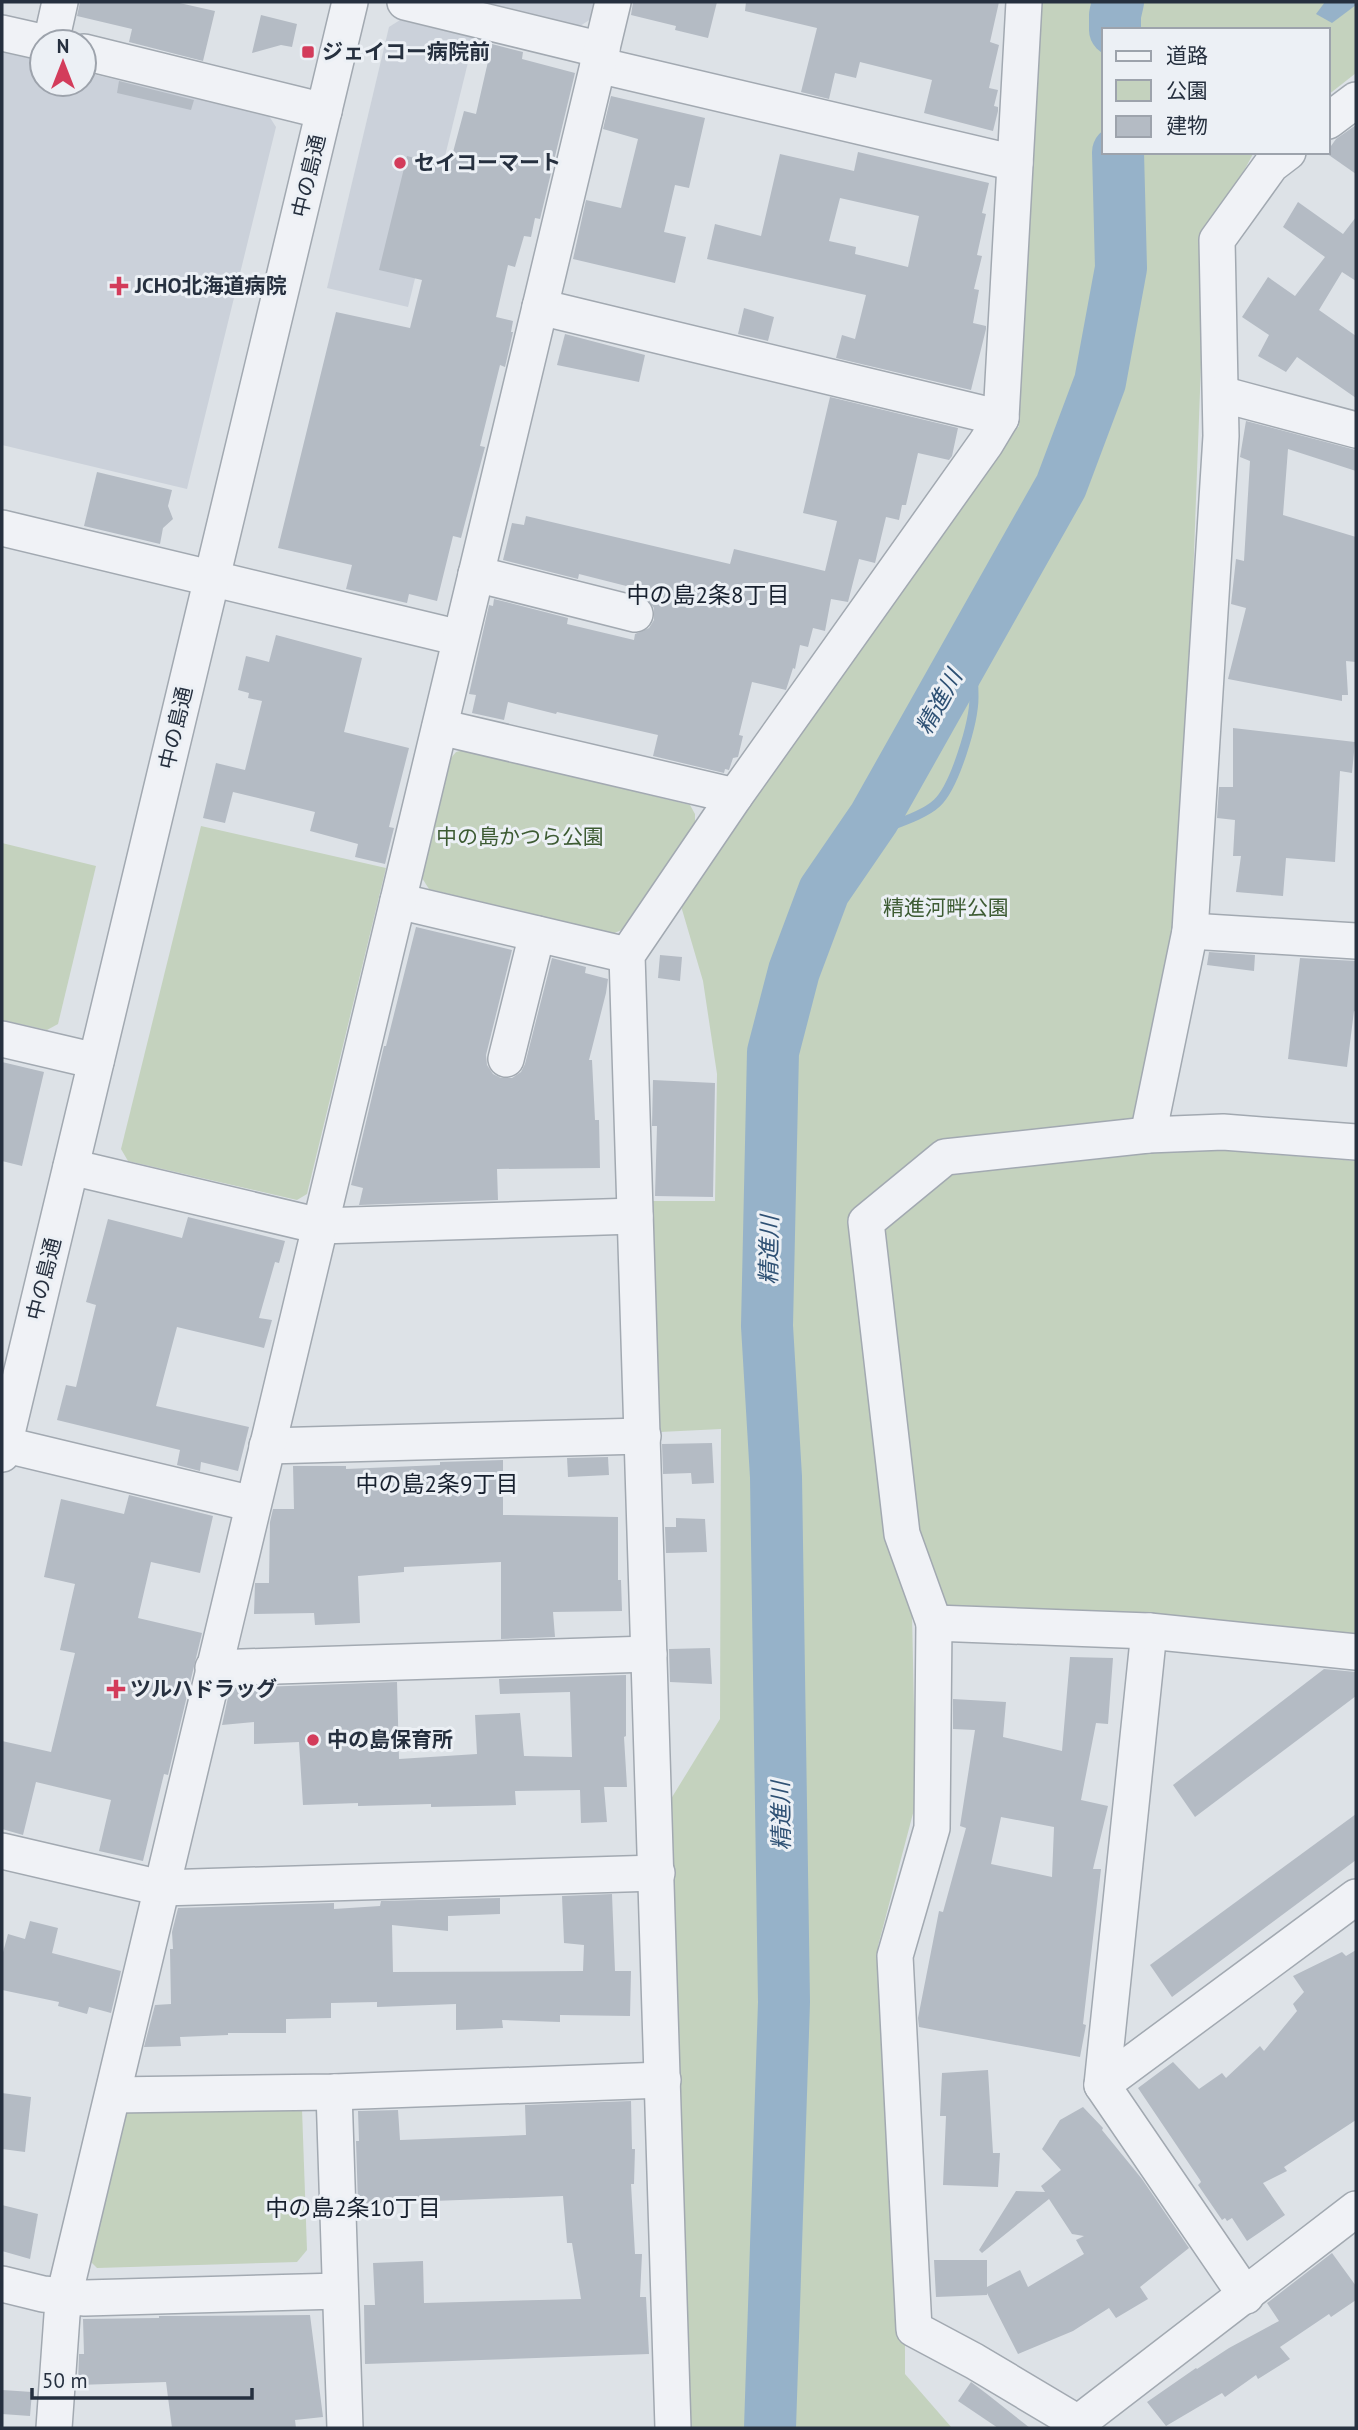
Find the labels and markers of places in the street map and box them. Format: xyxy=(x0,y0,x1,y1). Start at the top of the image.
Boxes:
place label: ジェイコー病院前 xyxy=(322,38,490,65)
marker: ジェイコー病院前 xyxy=(300,44,316,60)
place label: セイコーマート xyxy=(414,149,561,176)
marker: セイコーマート xyxy=(392,155,408,171)
place label: JCHO北海道病院 xyxy=(134,272,287,299)
marker: JCHO北海道病院 xyxy=(109,276,129,296)
place label: ツルハドラッグ xyxy=(130,1675,277,1702)
marker: ツルハドラッグ xyxy=(108,1681,124,1697)
place label: 中の島保育所 xyxy=(327,1726,453,1753)
marker: 中の島保育所 xyxy=(305,1732,321,1748)

